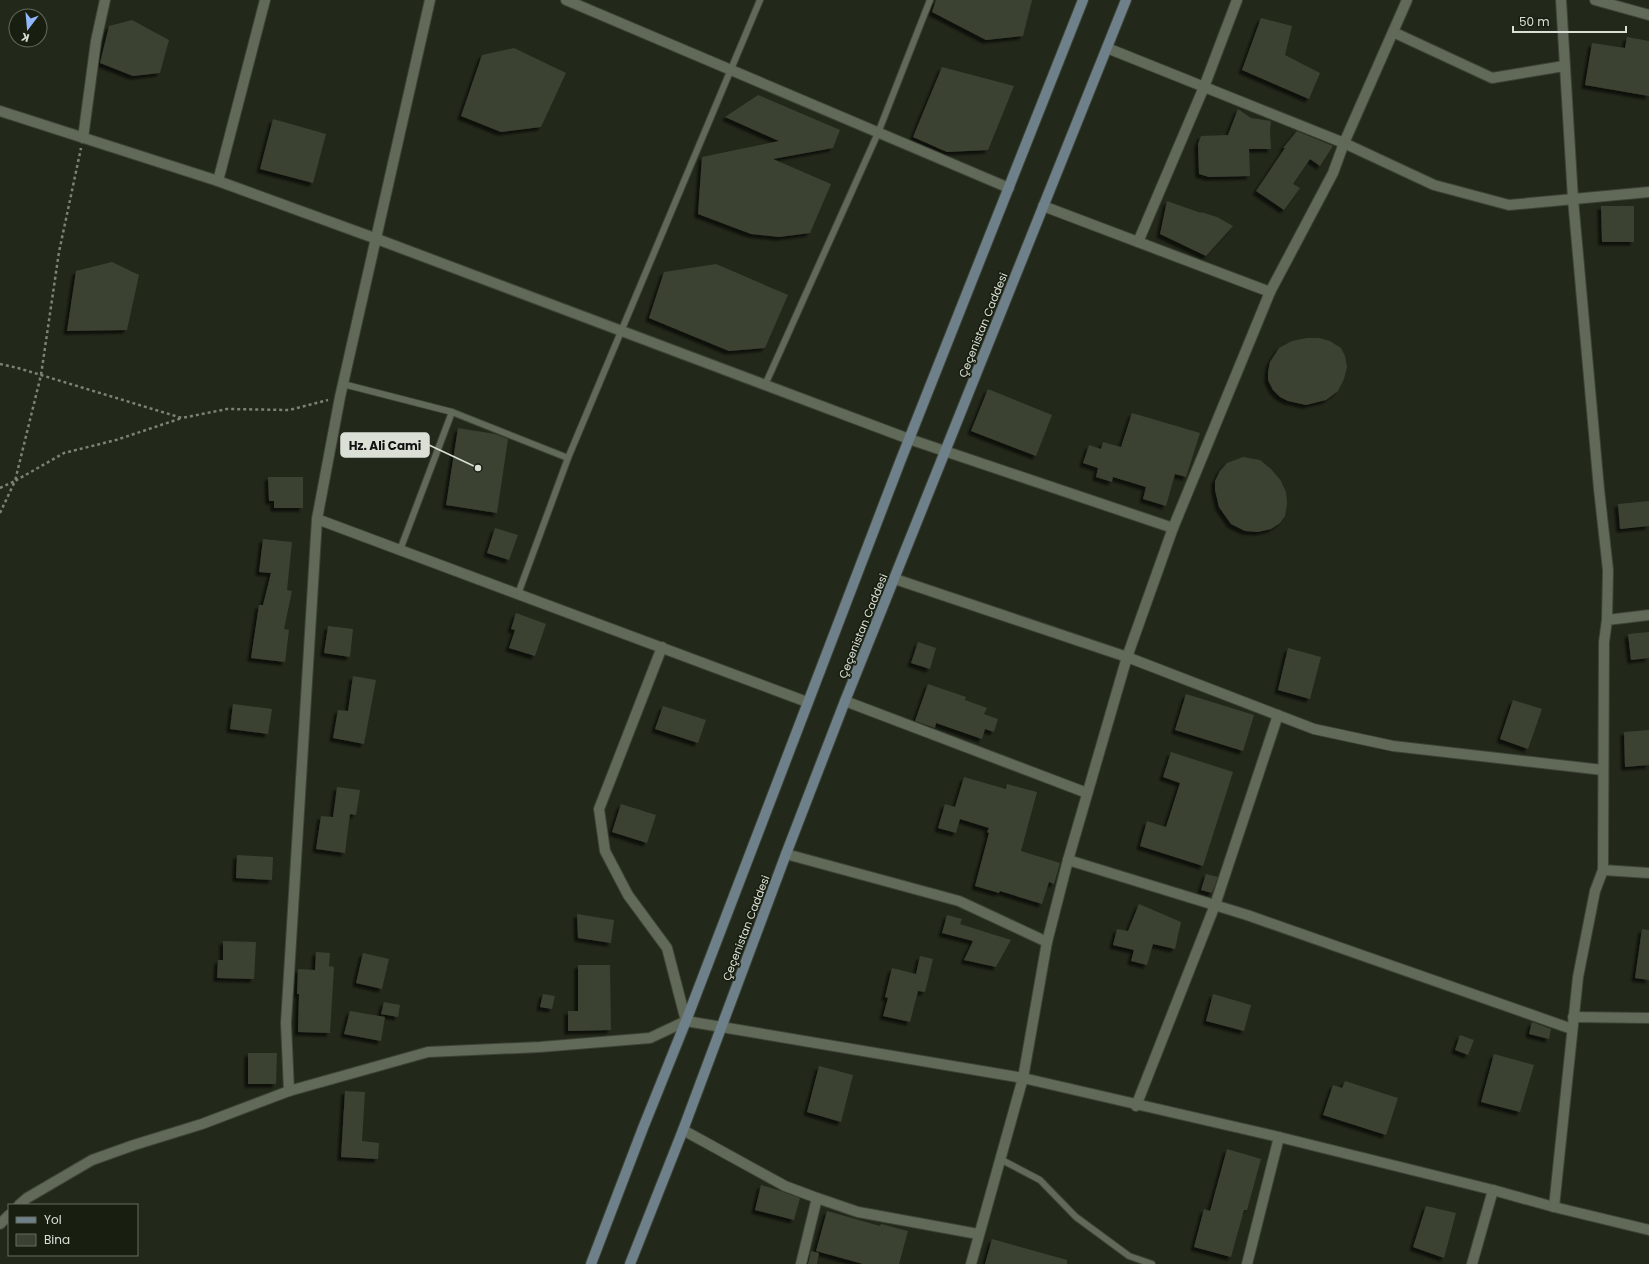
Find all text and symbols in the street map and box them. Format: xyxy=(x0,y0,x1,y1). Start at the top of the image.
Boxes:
north arrow xyxy=(8,8,48,48)
scale bar xyxy=(1513,8,1626,34)
text: 50 m xyxy=(1519,13,1550,30)
text: K xyxy=(19,29,31,46)
street label: Çeçenistan Caddesi xyxy=(955,270,1011,380)
callout: Hz. Ali Cami xyxy=(341,433,429,457)
text: Hz. Ali Cami xyxy=(349,437,421,454)
street label: Çeçenistan Caddesi xyxy=(835,571,891,681)
street label: Çeçenistan Caddesi xyxy=(719,873,774,983)
legend xyxy=(8,1204,138,1256)
text: Yol xyxy=(44,1211,62,1228)
text: Bina xyxy=(44,1231,70,1248)

